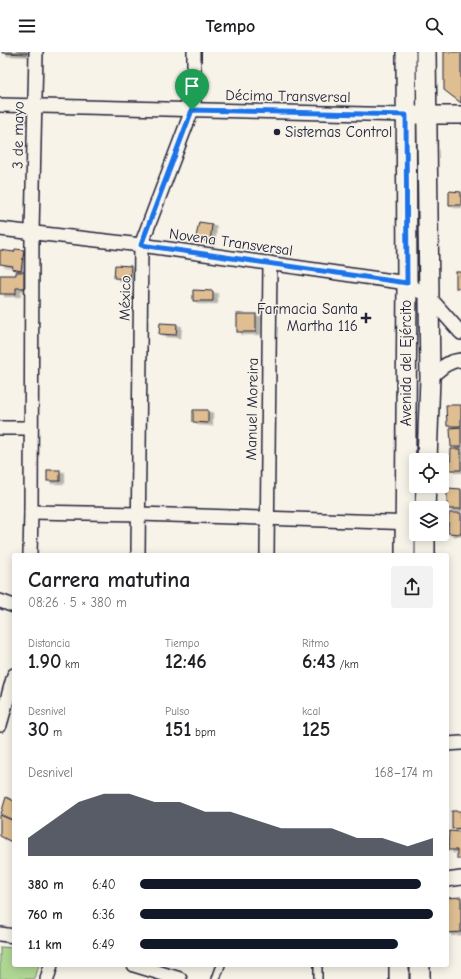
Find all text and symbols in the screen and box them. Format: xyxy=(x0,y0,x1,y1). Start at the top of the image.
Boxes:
icon: menu xyxy=(16,15,38,37)
icon: search xyxy=(423,15,445,37)
text: Tempo xyxy=(206,16,255,37)
pin xyxy=(175,69,209,110)
icon: arrive xyxy=(181,75,203,97)
street label: Décima Transversal xyxy=(225,86,351,106)
street label: 3 de mayo xyxy=(8,101,28,169)
place label: Sistemas Control xyxy=(285,123,392,141)
marker: Sistemas Control xyxy=(272,127,282,137)
street label: Novena Transversal xyxy=(168,224,294,260)
street label: México xyxy=(116,275,134,321)
place label: Farmacia Santa Martha 116 xyxy=(257,300,358,335)
street label: Avenida del Ejército xyxy=(397,300,415,426)
marker: Farmacia Santa Martha 116 xyxy=(361,313,371,323)
street label: Manuel Moreira xyxy=(242,358,262,460)
map controls xyxy=(409,453,449,541)
button: locate xyxy=(409,453,449,493)
button: layers xyxy=(409,501,449,541)
button: share xyxy=(391,566,433,608)
text: Carrera matutina xyxy=(28,567,190,593)
text: 08:26 · 5 × 380 m xyxy=(28,595,127,610)
text: Distancia xyxy=(28,637,70,650)
text: Tiempo xyxy=(165,637,200,650)
text: Ritmo xyxy=(302,637,329,650)
text: 1.90 xyxy=(28,650,61,673)
text: 12:46 xyxy=(165,650,207,673)
text: 6:43 xyxy=(302,650,336,673)
text: km xyxy=(61,658,80,671)
text: /km xyxy=(336,658,359,671)
text: Desnivel xyxy=(28,705,66,718)
text: Pulso xyxy=(165,705,190,718)
text: kcal xyxy=(302,705,320,718)
text: 30 xyxy=(28,718,49,741)
text: 151 xyxy=(165,718,191,741)
text: 125 xyxy=(302,718,330,741)
text: m xyxy=(49,726,62,739)
text: bpm xyxy=(191,726,216,739)
text: Desnivel xyxy=(28,765,73,780)
text: 168–174 m xyxy=(375,765,433,780)
text: 380 m xyxy=(28,877,63,892)
text: 6:40 xyxy=(92,877,116,892)
text: 760 m xyxy=(28,907,63,922)
text: 6:36 xyxy=(92,907,115,922)
text: 1.1 km xyxy=(28,937,62,952)
text: 6:49 xyxy=(92,937,115,952)

